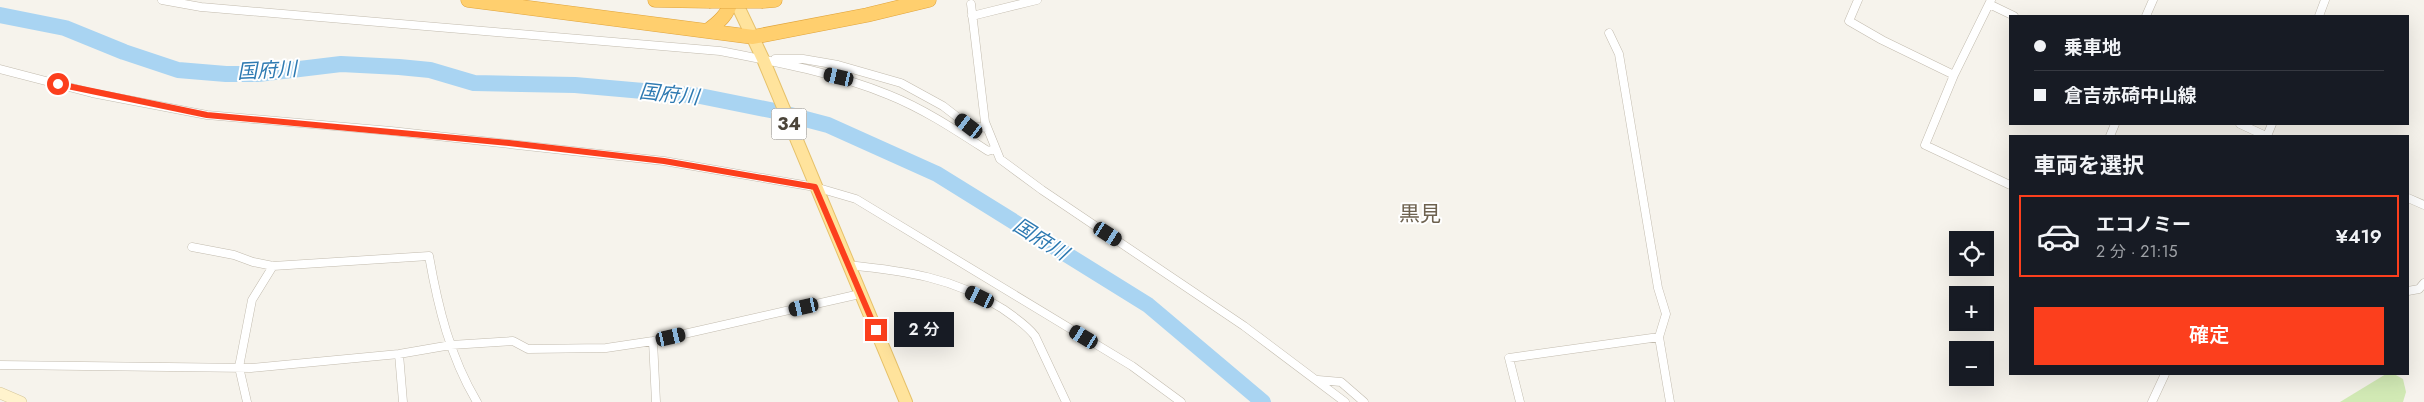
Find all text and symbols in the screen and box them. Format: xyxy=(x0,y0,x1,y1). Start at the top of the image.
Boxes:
text: 乗車地 xyxy=(2064,34,2121,61)
water label: 国府川 xyxy=(236,54,300,87)
car xyxy=(822,66,855,88)
route start xyxy=(47,73,69,95)
water label: 国府川 xyxy=(638,77,702,112)
text: 倉吉赤碕中山線 xyxy=(2064,82,2197,109)
road number: 34 xyxy=(772,108,806,140)
car xyxy=(952,111,985,141)
text: 車両を選択 xyxy=(2034,149,2144,181)
district label: 黒見 xyxy=(1399,199,1441,229)
water label: 国府川 xyxy=(1008,211,1076,269)
text: エコノミー xyxy=(2096,211,2191,238)
icon: car xyxy=(2036,214,2081,259)
car xyxy=(1091,220,1124,248)
text: ¥419 xyxy=(2336,223,2382,250)
map controls xyxy=(1949,231,1994,386)
button: locate xyxy=(1949,231,1994,276)
text: 2 分 · 21:15 xyxy=(2096,240,2178,263)
car xyxy=(963,284,996,310)
button: + xyxy=(1949,286,1994,331)
car xyxy=(787,296,820,318)
button: 確定 xyxy=(2034,307,2384,365)
callout: 2 分 xyxy=(894,312,954,348)
text: 2 分 xyxy=(909,318,939,341)
route end xyxy=(865,319,887,341)
car xyxy=(1067,323,1100,351)
car xyxy=(654,326,687,348)
button: − xyxy=(1949,341,1994,386)

